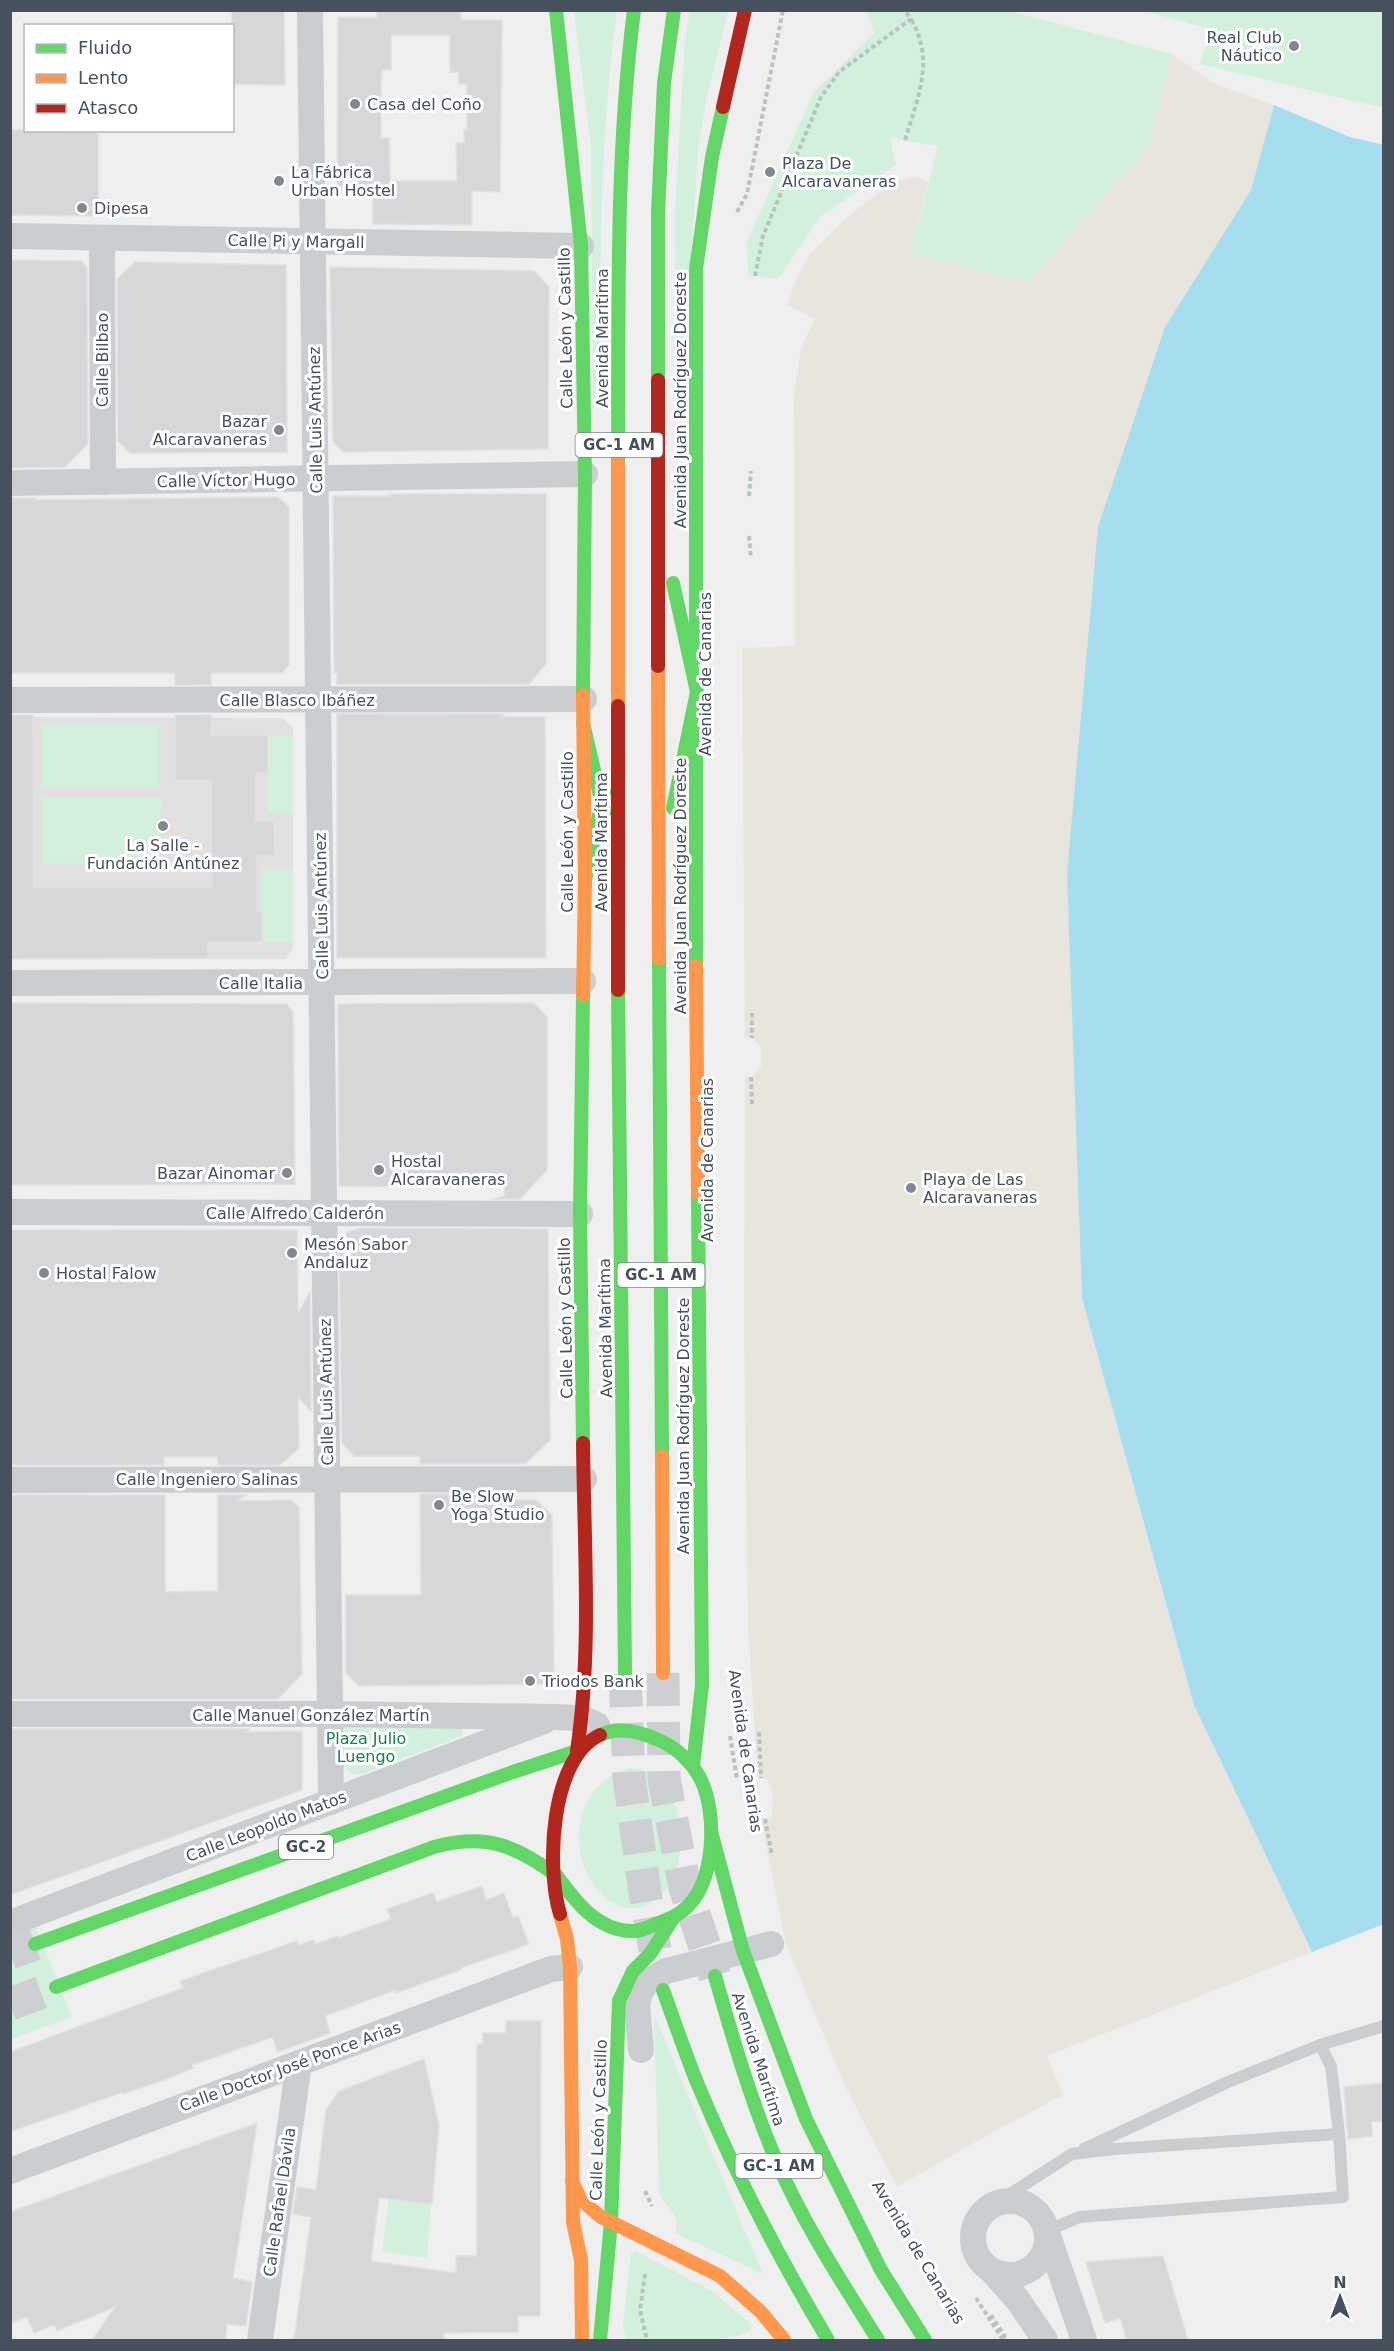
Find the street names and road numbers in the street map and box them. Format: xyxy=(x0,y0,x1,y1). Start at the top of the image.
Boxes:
street label: Calle Pi y Margall xyxy=(227,231,365,252)
street label: Calle León y Castillo xyxy=(555,247,576,409)
street label: Avenida Marítima xyxy=(593,268,612,408)
street label: Avenida Juan Rodríguez Doreste xyxy=(671,272,690,528)
street label: Calle Bilbao xyxy=(93,313,112,407)
street label: Calle Luis Antúnez xyxy=(305,346,326,494)
road number: GC-1 AM xyxy=(576,433,662,457)
street label: Calle Víctor Hugo xyxy=(156,470,296,491)
street label: Avenida de Canarias xyxy=(696,592,715,756)
street label: Calle Blasco Ibáñez xyxy=(219,691,375,710)
street label: Calle León y Castillo xyxy=(558,751,577,913)
street label: Avenida Juan Rodríguez Doreste xyxy=(671,758,690,1014)
street label: Avenida Marítima xyxy=(592,772,611,912)
street label: Calle Luis Antúnez xyxy=(311,832,332,980)
street label: Calle Italia xyxy=(219,974,303,993)
street label: Avenida de Canarias xyxy=(698,1078,717,1242)
street label: Calle Alfredo Calderón xyxy=(206,1204,384,1223)
street label: Calle León y Castillo xyxy=(555,1237,576,1399)
street label: Avenida Marítima xyxy=(595,1258,616,1398)
road number: GC-1 AM xyxy=(618,1263,704,1287)
street label: Avenida Juan Rodríguez Doreste xyxy=(674,1298,693,1554)
street label: Calle Luis Antúnez xyxy=(316,1318,337,1466)
street label: Calle Ingeniero Salinas xyxy=(116,1470,298,1489)
street label: Avenida de Canarias xyxy=(725,1668,766,1834)
street label: Calle Manuel González Martín xyxy=(192,1706,430,1725)
street label: Calle Leopoldo Matos xyxy=(183,1787,349,1866)
road number: GC-2 xyxy=(279,1835,333,1859)
street label: Avenida Marítima xyxy=(728,1990,789,2129)
street label: Calle Doctor José Ponce Arias xyxy=(177,2018,403,2115)
street label: Calle León y Castillo xyxy=(586,2039,611,2201)
street label: Calle Rafael Dávila xyxy=(260,2126,299,2278)
road number: GC-1 AM xyxy=(736,2154,822,2178)
street label: Avenida de Canarias xyxy=(868,2177,969,2327)

